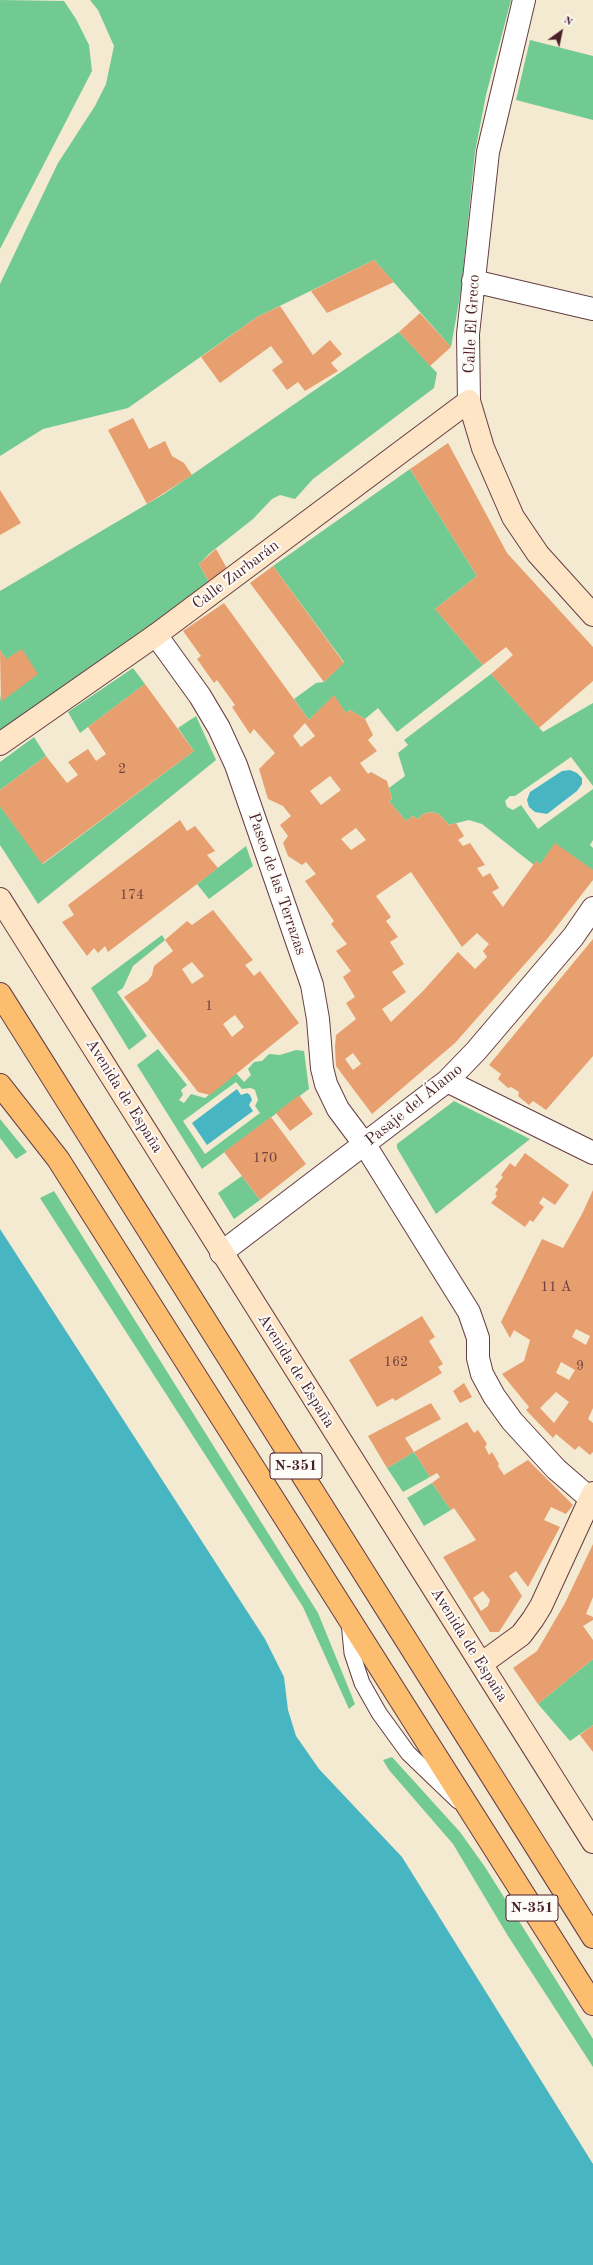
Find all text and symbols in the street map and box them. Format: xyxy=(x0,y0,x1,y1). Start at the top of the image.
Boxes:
north arrow xyxy=(541,12,581,52)
text: N xyxy=(561,15,574,28)
street label: Calle El Greco xyxy=(460,274,484,374)
street label: Calle Zurbarán xyxy=(189,536,283,614)
house number: 2 xyxy=(118,761,126,777)
street label: Paseo de las Terrazas xyxy=(244,810,310,958)
house number: 174 xyxy=(120,887,144,903)
house number: 1 xyxy=(205,998,213,1014)
street label: Avenida de España xyxy=(81,1035,167,1157)
street label: Pasaje del Álamo xyxy=(362,1060,466,1150)
house number: 170 xyxy=(253,1150,277,1166)
house number: 11 A xyxy=(541,1279,571,1295)
street label: Avenida de España xyxy=(253,1310,339,1432)
house number: 162 xyxy=(384,1354,408,1370)
house number: 9 xyxy=(576,1358,584,1374)
road number: N-351 xyxy=(270,1453,322,1479)
street label: Avenida de España xyxy=(426,1584,512,1706)
road number: N-351 xyxy=(506,1895,558,1921)

